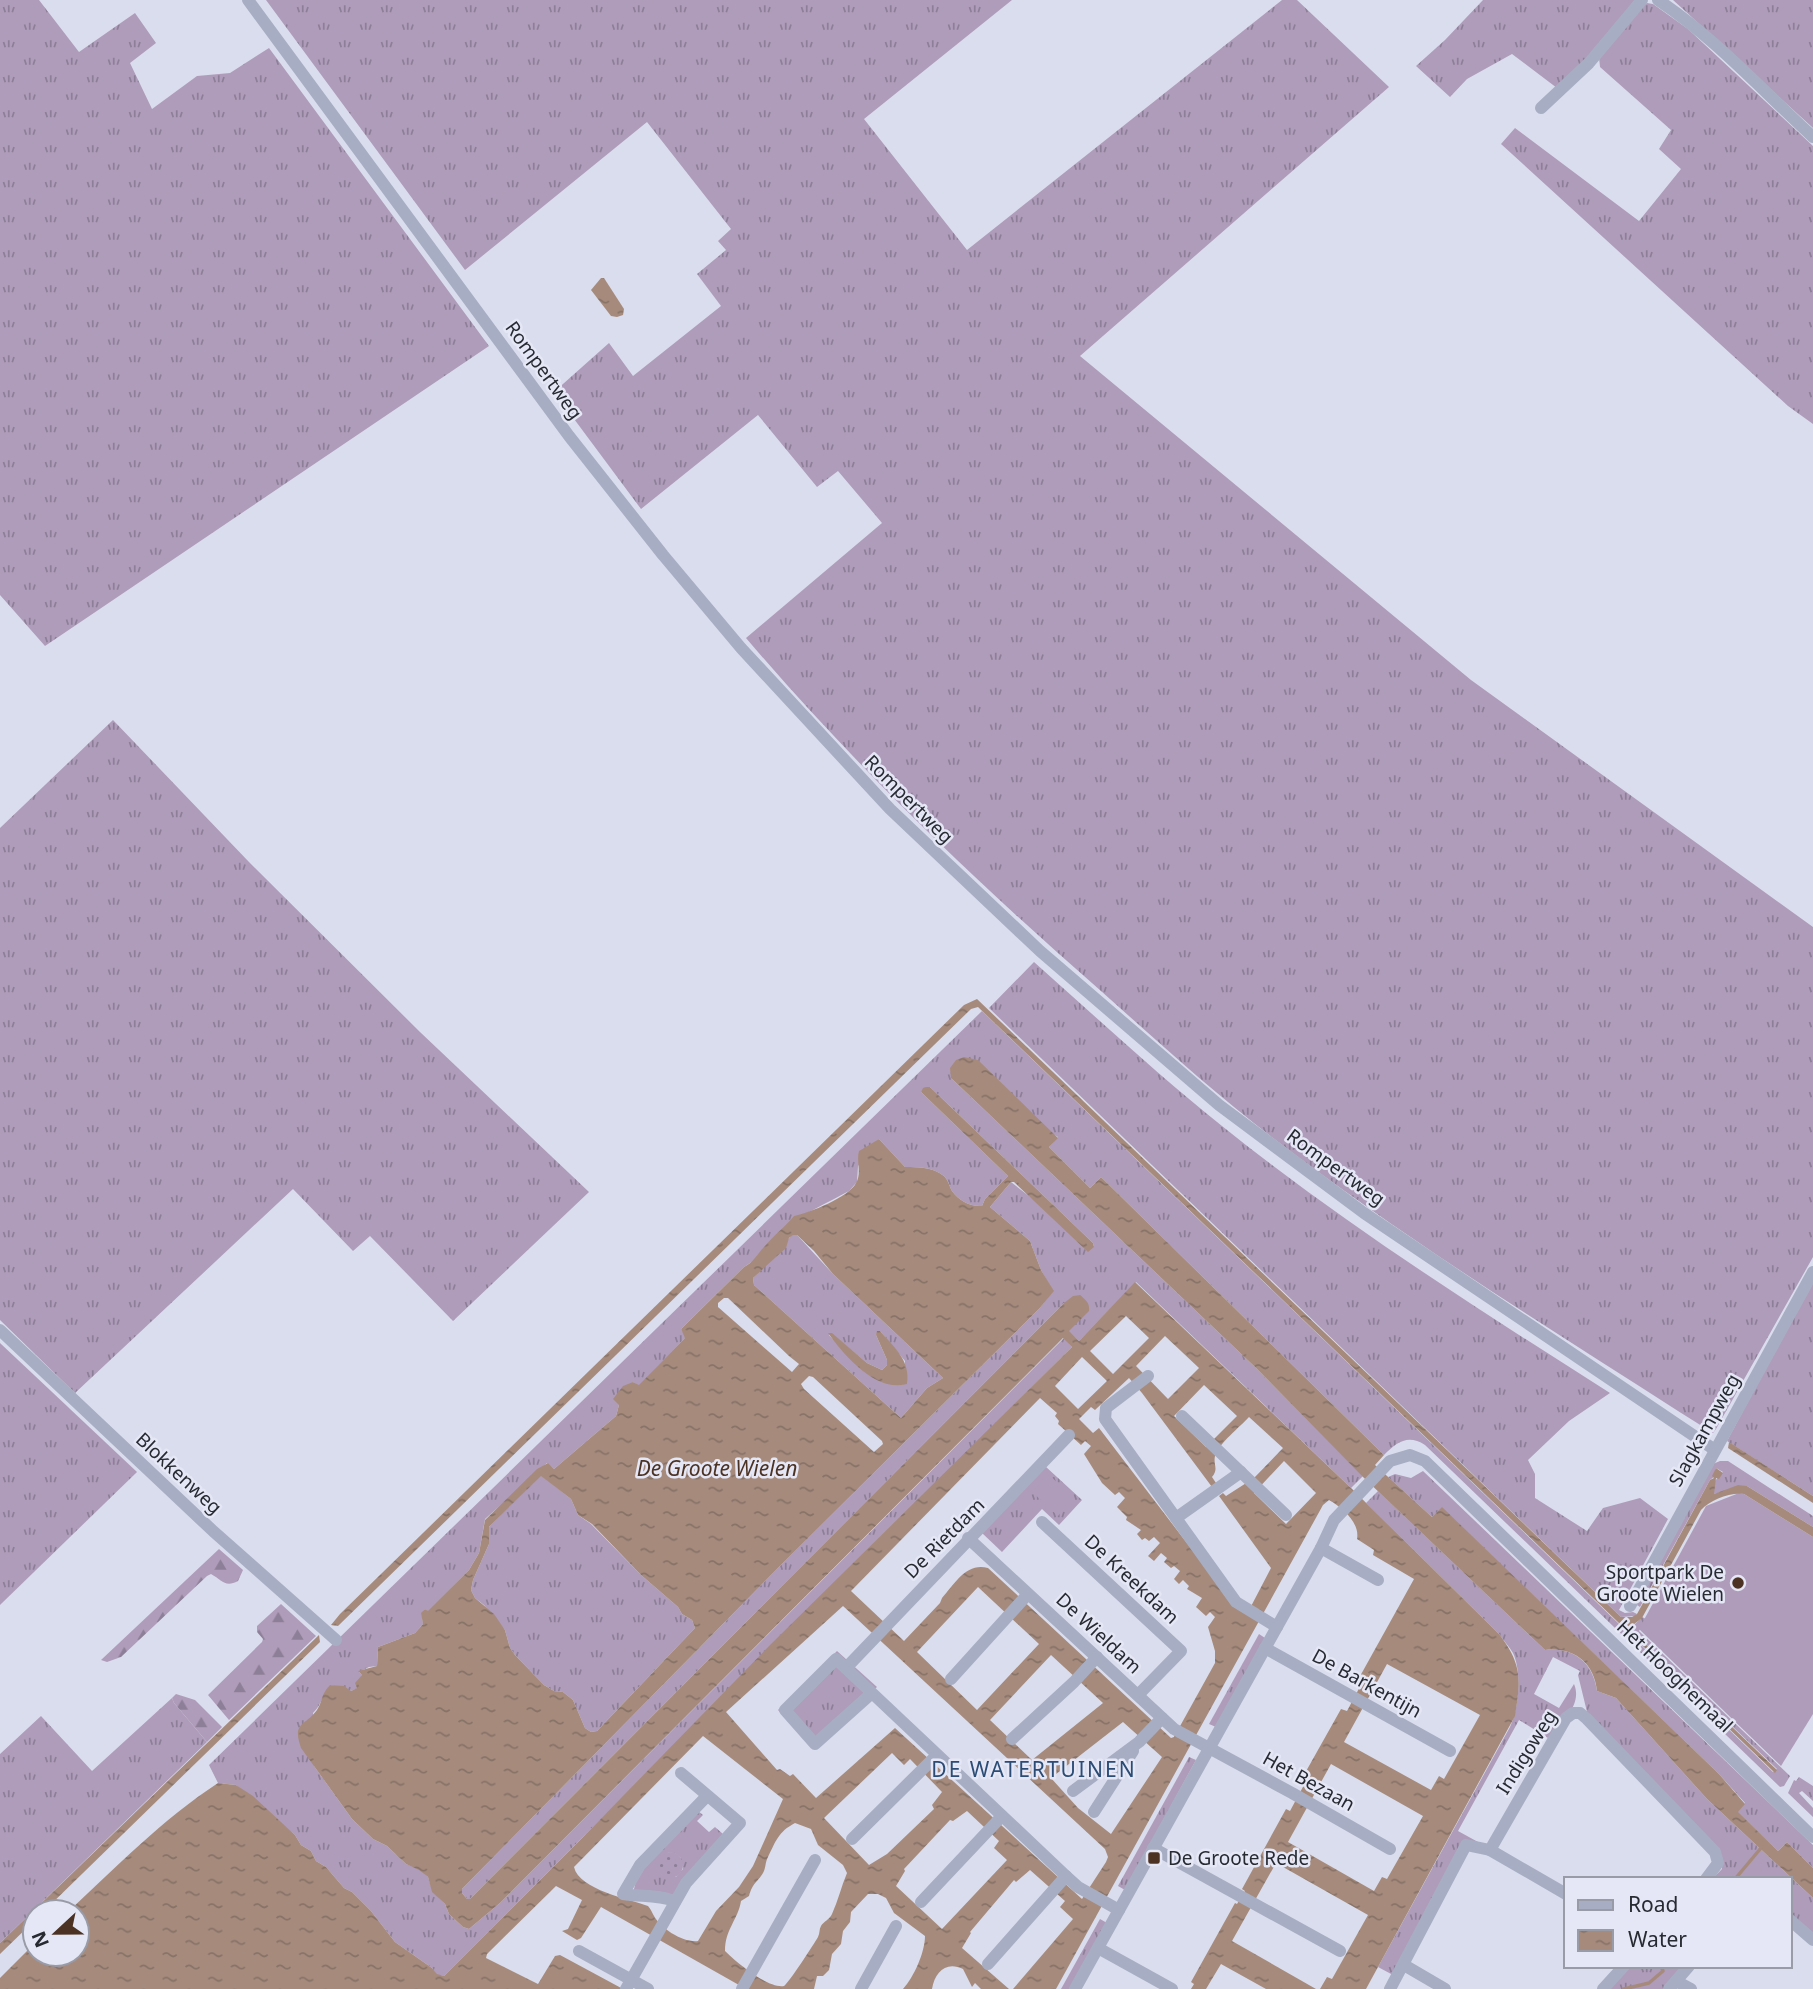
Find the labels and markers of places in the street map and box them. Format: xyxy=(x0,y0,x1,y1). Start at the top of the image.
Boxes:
place label: Sportpark De Groote Wielen xyxy=(1597,1559,1724,1607)
marker: Sportpark De Groote Wielen xyxy=(1730,1575,1746,1591)
place label: De Groote Rede xyxy=(1168,1845,1309,1871)
marker: De Groote Rede xyxy=(1146,1850,1162,1866)

